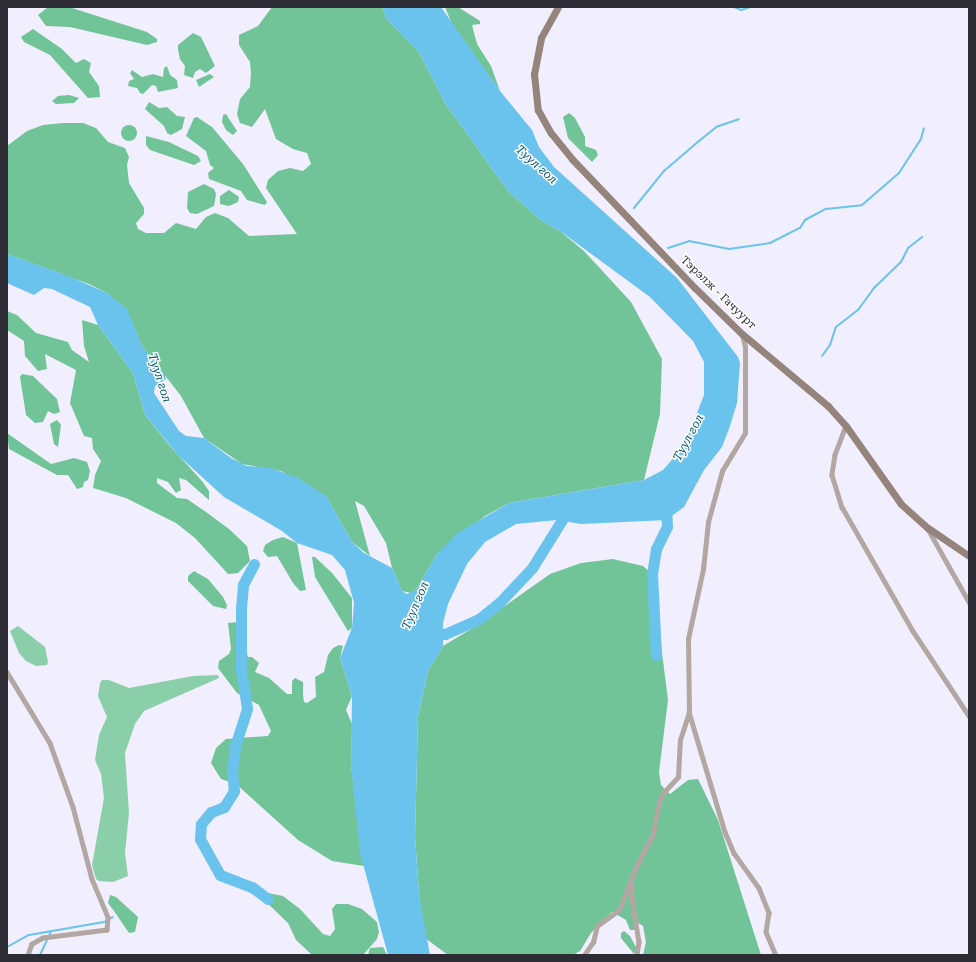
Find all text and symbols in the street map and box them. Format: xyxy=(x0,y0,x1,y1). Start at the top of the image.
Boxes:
water label: Туул гол xyxy=(512,143,560,187)
street label: Тэрэлж - Гачуурт xyxy=(678,254,758,332)
water label: Туул гол xyxy=(144,352,174,404)
water label: Туул гол xyxy=(671,412,707,464)
water label: Туул гол xyxy=(399,580,433,632)

